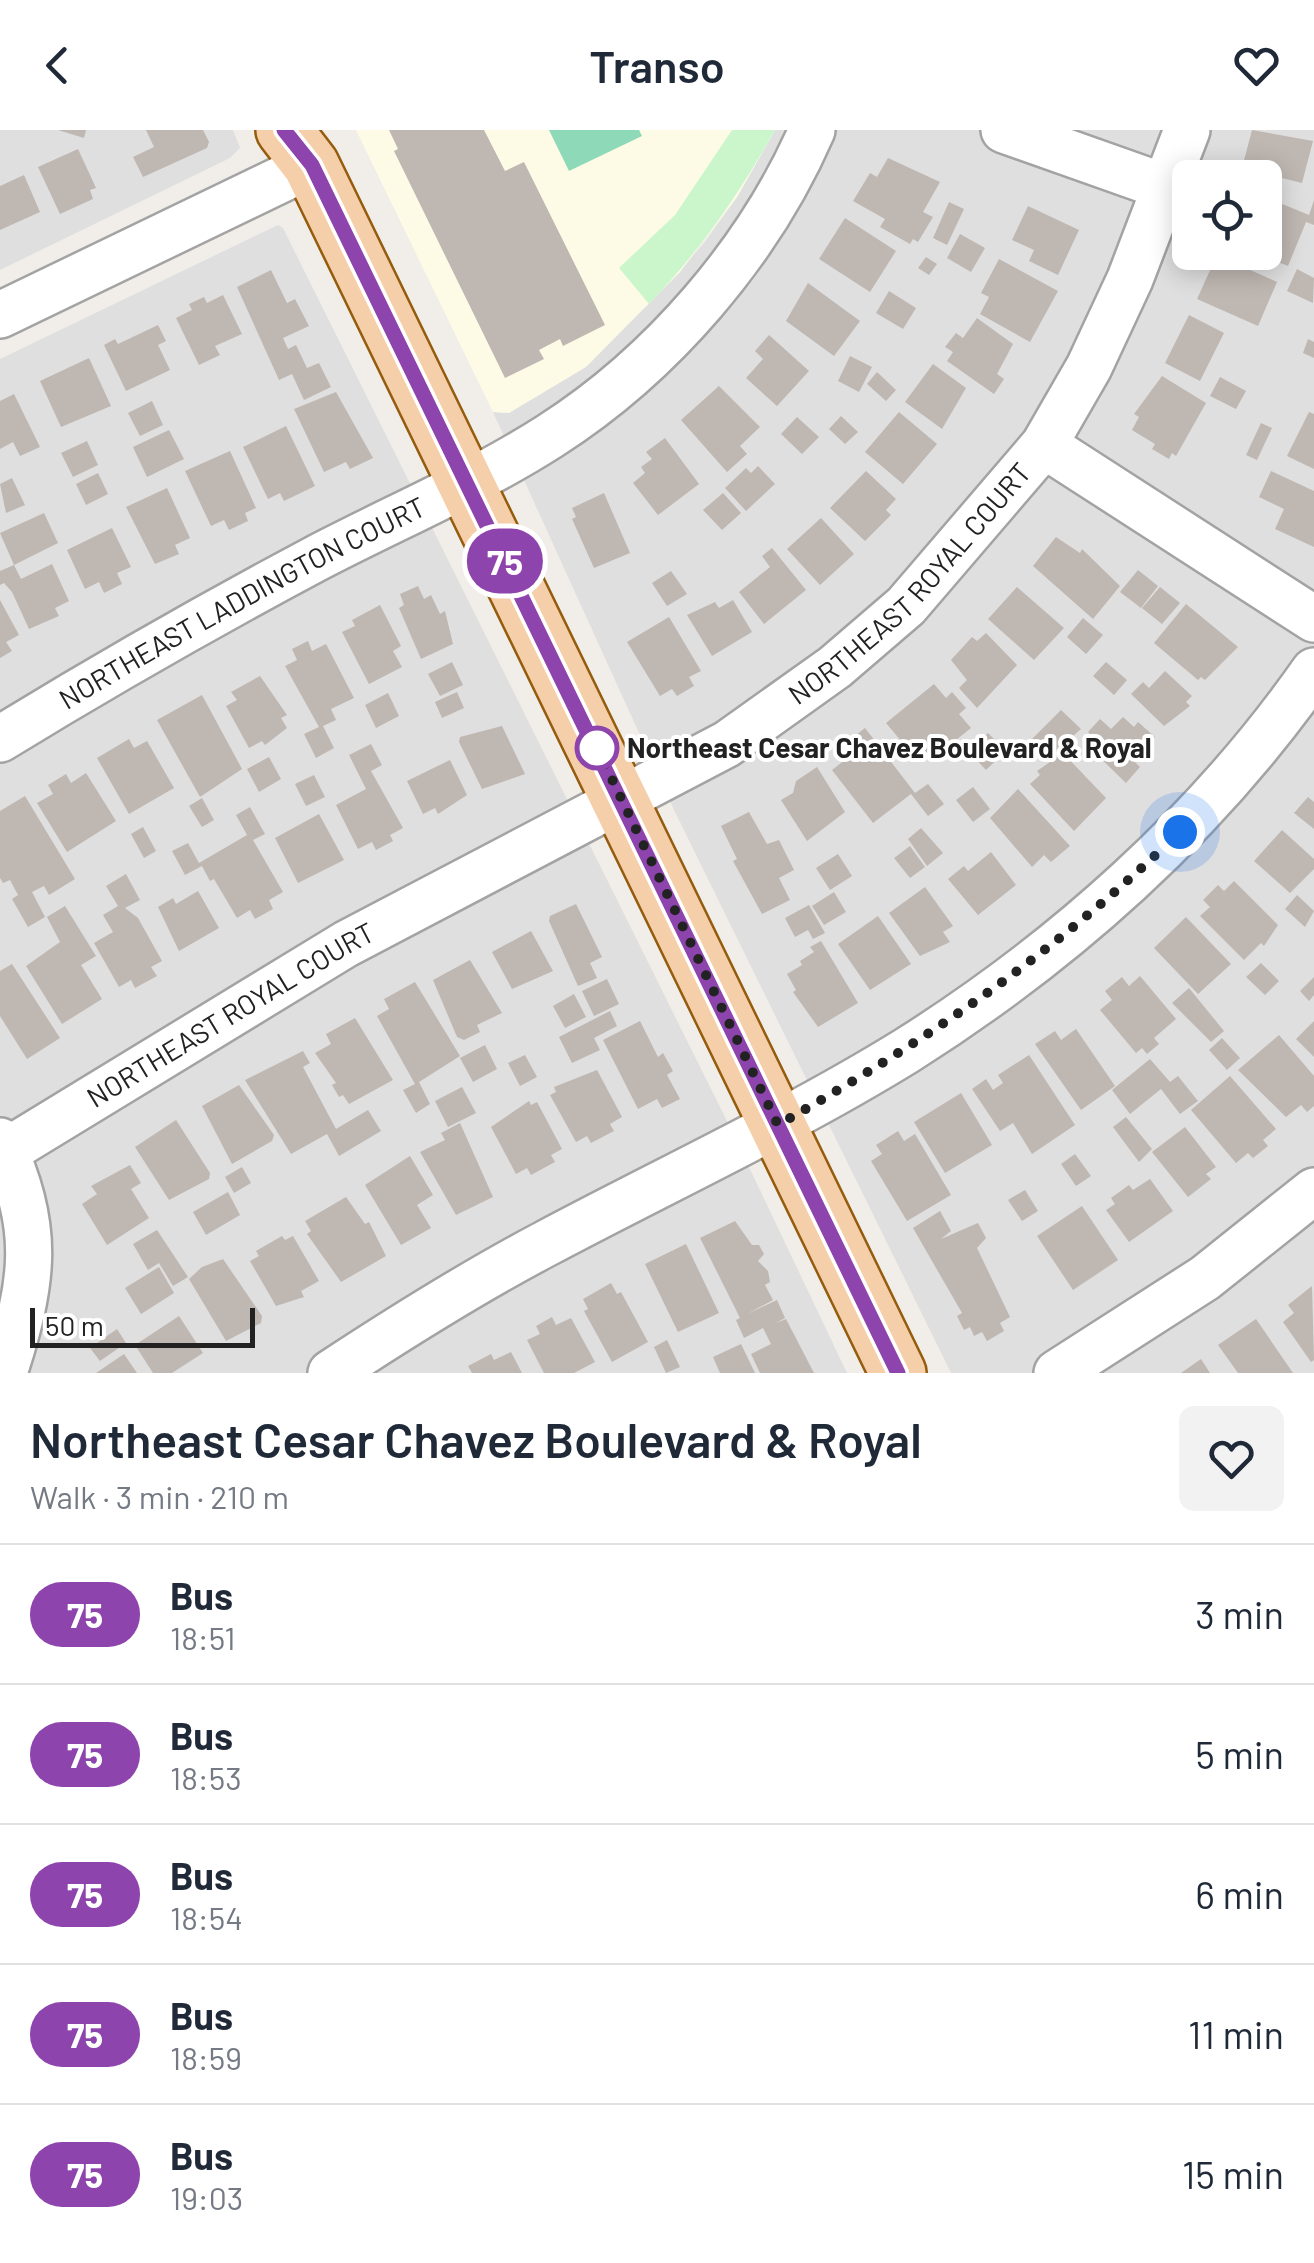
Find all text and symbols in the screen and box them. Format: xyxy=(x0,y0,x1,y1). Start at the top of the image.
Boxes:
icon: back xyxy=(30,38,85,93)
text: Transo xyxy=(589,38,725,92)
icon: heart xyxy=(1229,38,1284,93)
map controls xyxy=(1172,160,1282,270)
button: locate xyxy=(1172,160,1282,270)
street label: NORTHEAST ROYAL COURT xyxy=(781,455,1037,711)
street label: NORTHEAST LADDINGTON COURT xyxy=(52,489,431,716)
line badge: 75 xyxy=(460,528,550,594)
text: 75 xyxy=(487,540,523,582)
marker: Northeast Cesar Chavez Boulevard & Royal xyxy=(576,727,618,769)
place label: Northeast Cesar Chavez Boulevard & Royal xyxy=(627,730,1152,764)
your location xyxy=(1155,807,1205,857)
street label: NORTHEAST ROYAL COURT xyxy=(80,914,380,1114)
scale bar xyxy=(30,1303,255,1348)
text: 50 m xyxy=(45,1308,104,1342)
button: heart xyxy=(1179,1406,1284,1511)
text: Northeast Cesar Chavez Boulevard & Royal xyxy=(30,1410,922,1468)
text: Walk · 3 min · 210 m xyxy=(30,1477,289,1515)
text: Bus xyxy=(170,1572,233,1618)
text: 3 min xyxy=(1195,1591,1284,1637)
text: 75 xyxy=(67,1593,103,1635)
text: 18:51 xyxy=(170,1618,235,1656)
text: Bus xyxy=(170,1712,233,1758)
text: 5 min xyxy=(1195,1731,1284,1777)
text: 75 xyxy=(67,1733,103,1775)
text: 18:53 xyxy=(170,1758,242,1796)
text: Bus xyxy=(170,1852,233,1898)
text: 6 min xyxy=(1195,1871,1284,1917)
text: 75 xyxy=(67,1873,103,1915)
text: 18:54 xyxy=(170,1898,243,1936)
text: Bus xyxy=(170,1992,233,2038)
text: 11 min xyxy=(1188,2011,1284,2057)
text: 75 xyxy=(67,2013,103,2055)
text: 18:59 xyxy=(170,2038,242,2076)
text: Bus xyxy=(170,2132,233,2178)
text: 15 min xyxy=(1182,2151,1284,2197)
text: 75 xyxy=(67,2153,103,2195)
text: 19:03 xyxy=(170,2178,243,2216)

